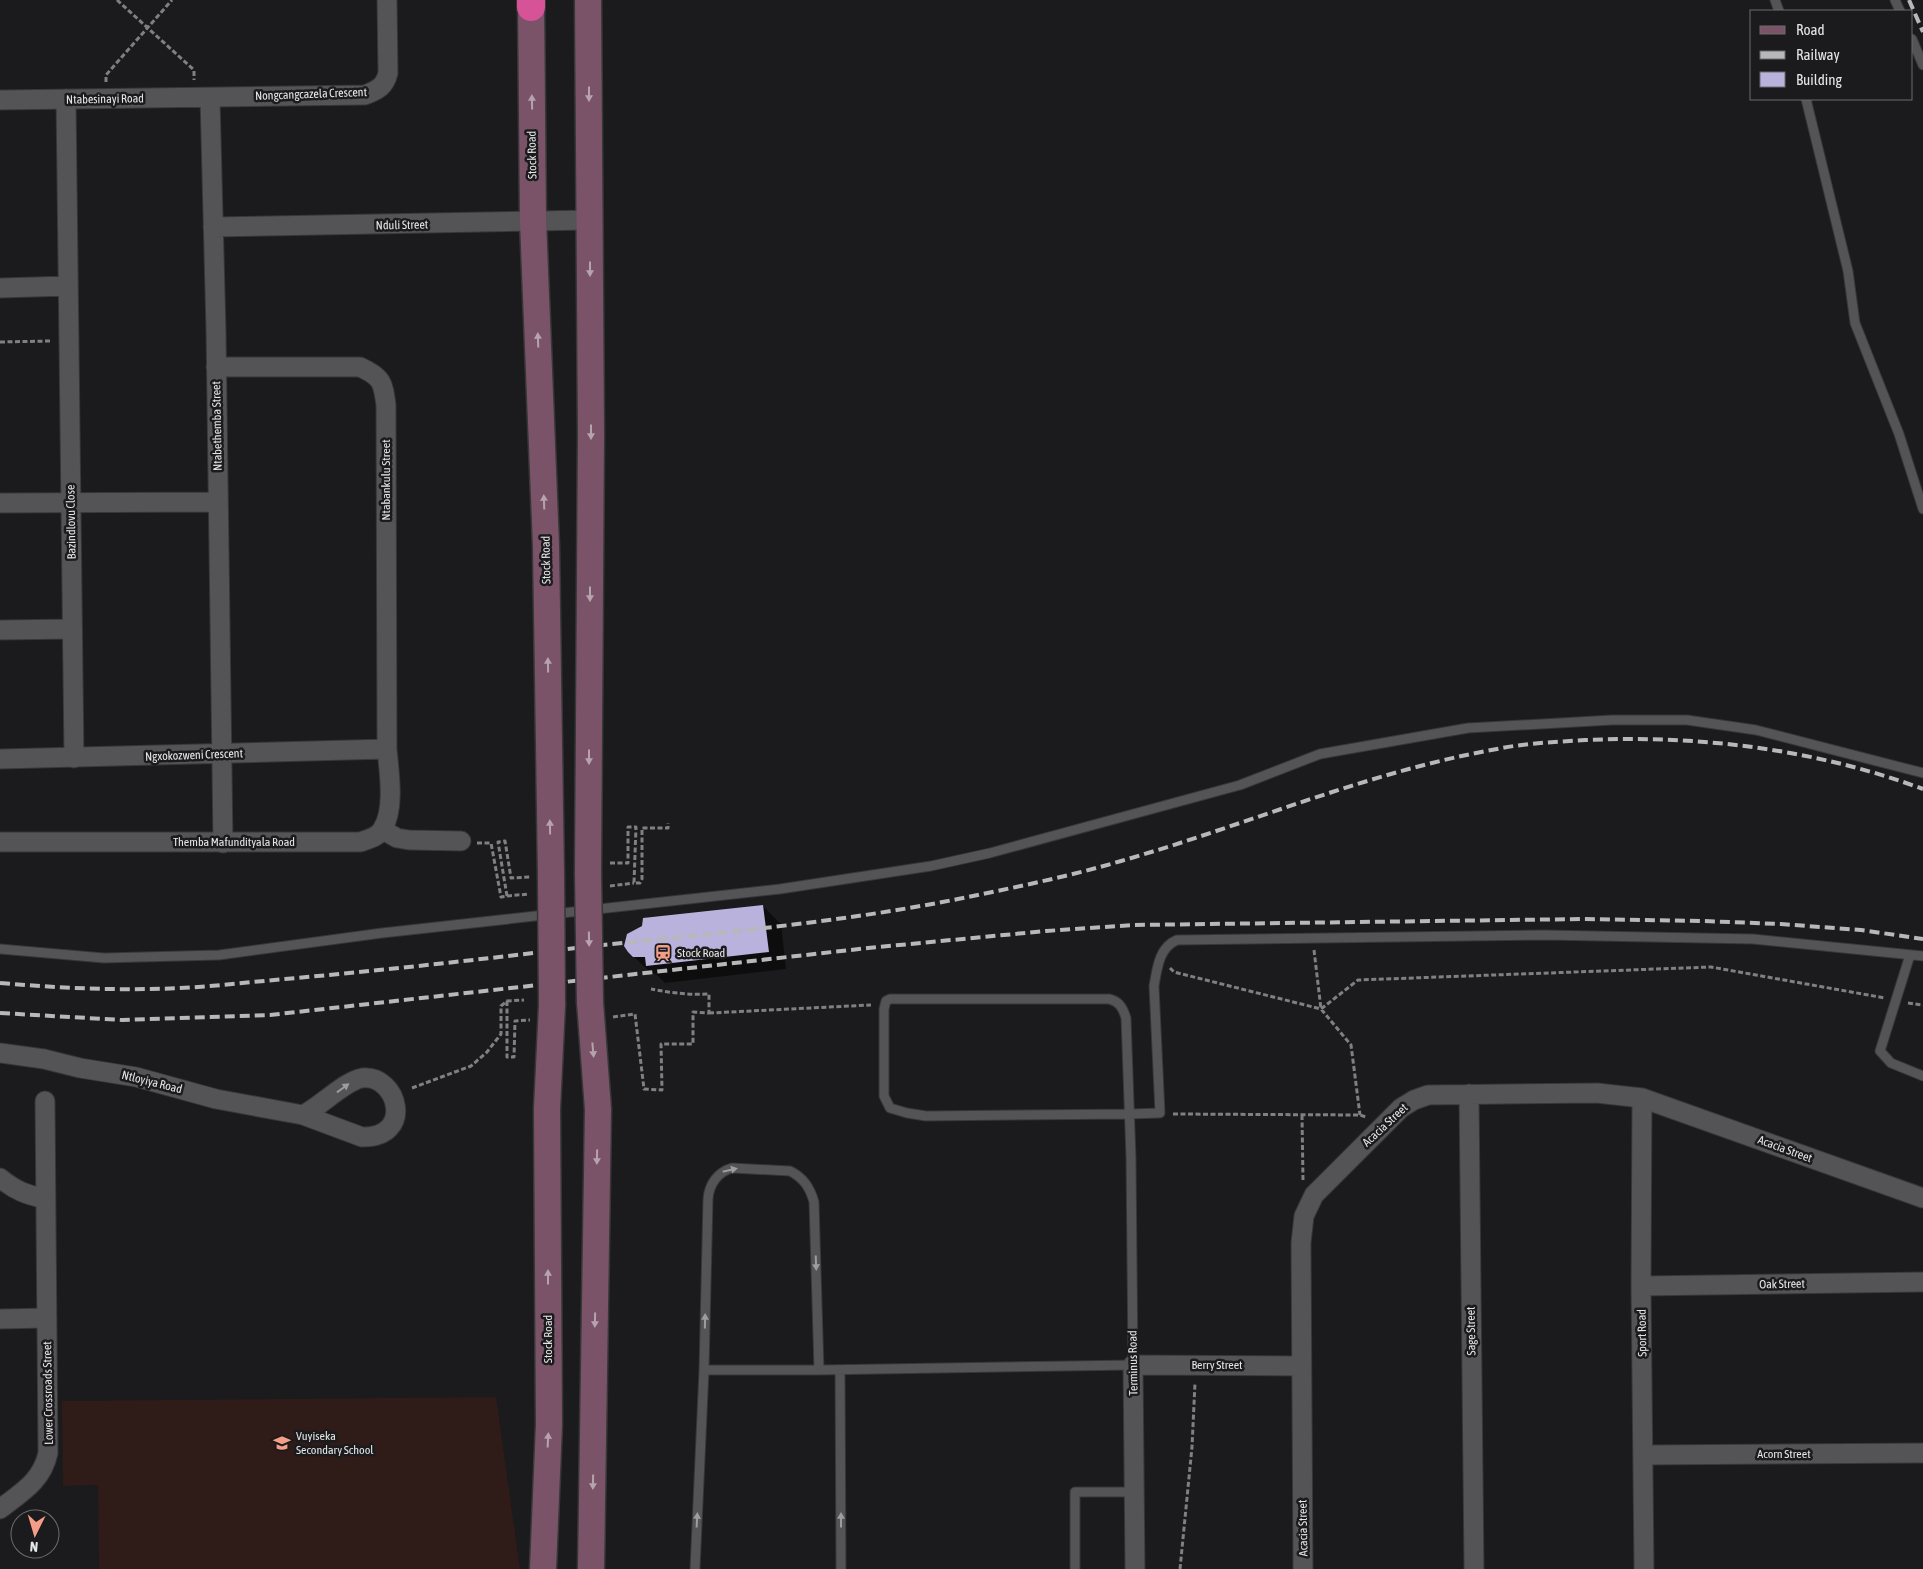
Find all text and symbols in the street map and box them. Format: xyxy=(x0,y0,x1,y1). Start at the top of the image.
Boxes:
legend xyxy=(1750,10,1913,100)
text: Road xyxy=(1796,21,1825,38)
text: Railway xyxy=(1796,46,1840,63)
text: Building xyxy=(1796,71,1842,88)
street label: Nongcangcazela Crescent xyxy=(255,85,368,103)
one-way arrow xyxy=(585,86,593,102)
street label: Ntabesinayi Road xyxy=(66,91,144,107)
one-way arrow xyxy=(528,94,536,110)
street label: Stock Road xyxy=(525,131,539,179)
street label: Nduli Street xyxy=(376,218,429,232)
one-way arrow xyxy=(586,261,594,277)
one-way arrow xyxy=(533,332,541,348)
street label: Ntabethemba Street xyxy=(209,380,225,471)
one-way arrow xyxy=(587,424,595,440)
street label: Ntabankulu Street xyxy=(379,439,393,521)
street label: Bazindlovu Close xyxy=(63,485,79,559)
one-way arrow xyxy=(540,494,548,510)
street label: Stock Road xyxy=(539,536,553,584)
one-way arrow xyxy=(586,586,594,602)
one-way arrow xyxy=(544,656,552,672)
street label: Ngxokozweni Crescent xyxy=(145,746,244,764)
one-way arrow xyxy=(585,749,593,765)
one-way arrow xyxy=(546,819,554,835)
street label: Themba Mafundityala Road xyxy=(173,835,295,849)
one-way arrow xyxy=(585,931,593,947)
station icon: Stock Road xyxy=(653,943,673,963)
place label: Stock Road xyxy=(677,946,725,960)
one-way arrow xyxy=(590,1043,598,1059)
street label: Ntloyiya Road xyxy=(120,1068,184,1096)
one-way arrow xyxy=(336,1082,349,1093)
street label: Acacia Street xyxy=(1360,1100,1411,1149)
street label: Acacia Street xyxy=(1756,1133,1815,1165)
one-way arrow xyxy=(593,1150,601,1166)
one-way arrow xyxy=(722,1166,738,1174)
one-way arrow xyxy=(812,1255,820,1271)
one-way arrow xyxy=(544,1269,552,1285)
street label: Oak Street xyxy=(1759,1277,1806,1291)
street label: Sage Street xyxy=(1464,1306,1478,1356)
street label: Sport Road xyxy=(1635,1309,1649,1357)
one-way arrow xyxy=(591,1312,599,1328)
one-way arrow xyxy=(701,1313,709,1329)
street label: Stock Road xyxy=(541,1315,555,1363)
street label: Terminus Road xyxy=(1125,1330,1141,1396)
street label: Lower Crossroads Street xyxy=(40,1341,56,1445)
street label: Berry Street xyxy=(1191,1358,1243,1372)
place label: Vuyiseka Secondary School xyxy=(296,1429,374,1457)
one-way arrow xyxy=(544,1432,552,1448)
school or university icon: Vuyiseka Secondary School xyxy=(272,1433,292,1453)
street label: Acorn Street xyxy=(1757,1447,1811,1461)
one-way arrow xyxy=(588,1475,596,1491)
street label: Acacia Street xyxy=(1295,1499,1310,1556)
north arrow xyxy=(10,1509,60,1559)
one-way arrow xyxy=(693,1512,701,1528)
one-way arrow xyxy=(837,1512,845,1528)
text: N xyxy=(29,1539,39,1555)

